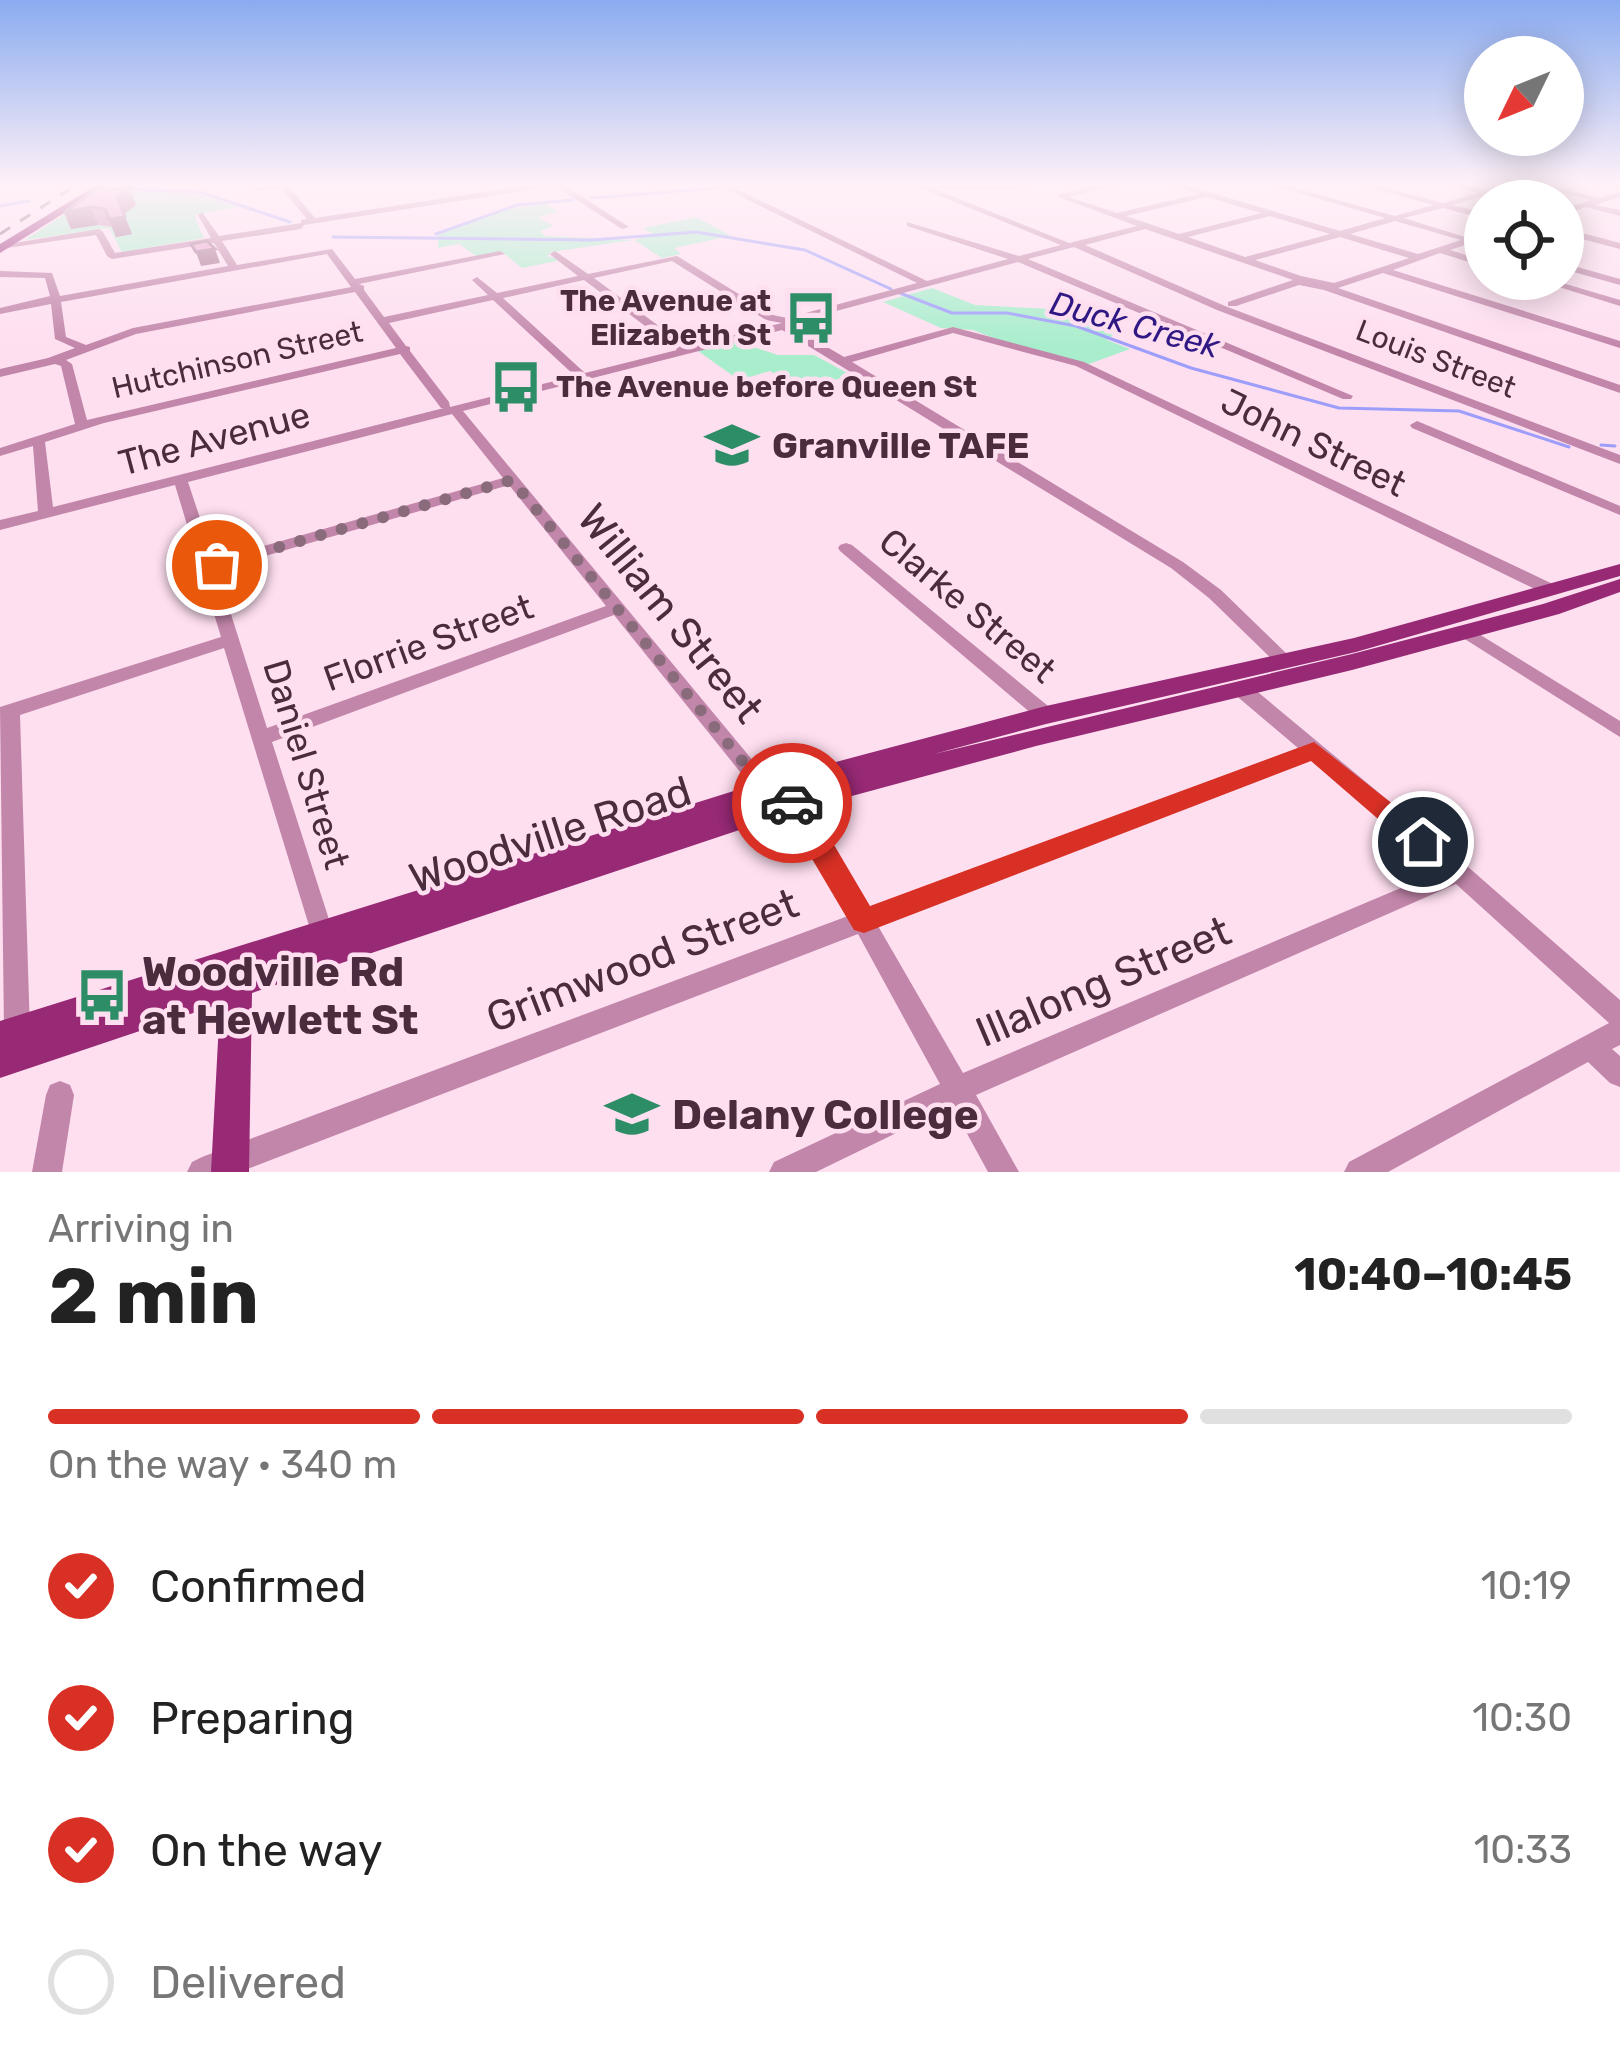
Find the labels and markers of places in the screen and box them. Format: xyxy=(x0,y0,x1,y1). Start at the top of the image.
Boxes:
place label: The Avenue at Elizabeth St xyxy=(560,283,771,353)
bus stop icon: The Avenue at Elizabeth St xyxy=(782,289,840,347)
bus stop icon: The Avenue before Queen St xyxy=(487,358,545,416)
place label: The Avenue before Queen St xyxy=(556,369,977,405)
school or university icon: Granville TAFE xyxy=(703,416,761,474)
place label: Granville TAFE xyxy=(772,424,1029,467)
pin xyxy=(166,514,268,616)
pin xyxy=(1372,791,1474,893)
place label: Woodville Rd at Hewlett St xyxy=(142,947,418,1045)
bus stop icon: Woodville Rd at Hewlett St xyxy=(73,966,131,1024)
school or university icon: Delany College xyxy=(603,1085,661,1143)
place label: Delany College xyxy=(672,1090,979,1140)

